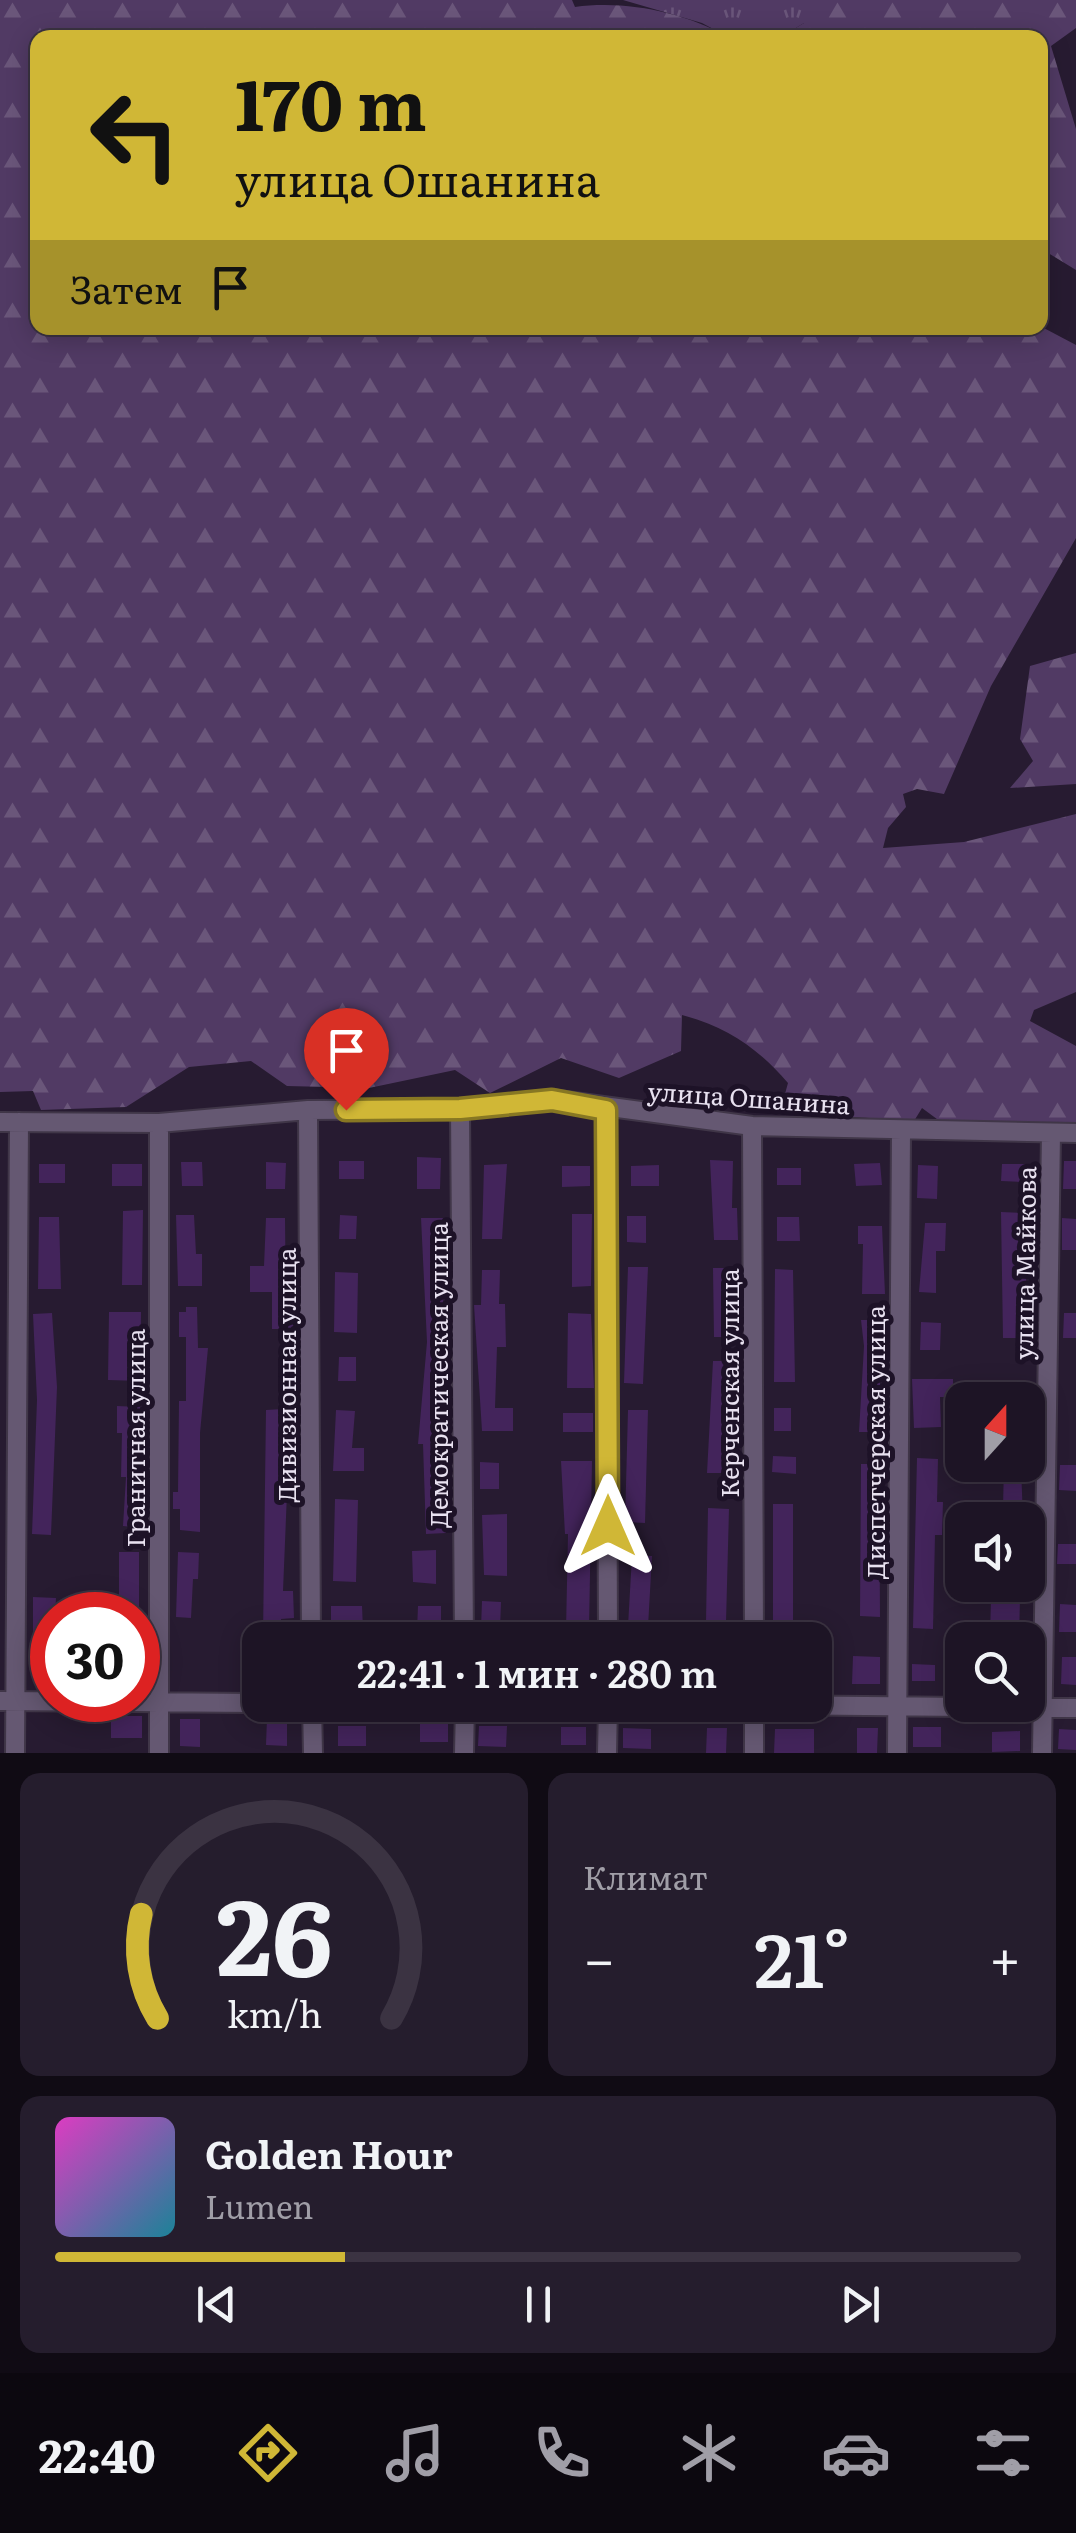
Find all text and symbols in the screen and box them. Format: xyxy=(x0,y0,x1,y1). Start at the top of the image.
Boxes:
text: 170 m xyxy=(235,49,427,153)
icon: left xyxy=(70,70,200,200)
text: улица Ошанина xyxy=(235,144,600,211)
text: Затем xyxy=(70,259,183,316)
icon: arrive xyxy=(203,260,258,315)
pin xyxy=(304,1008,389,1111)
icon: arrive xyxy=(319,1023,374,1078)
street label: улица Ошанина xyxy=(647,1071,852,1123)
street label: улица Майкова xyxy=(1004,1165,1044,1360)
street label: Демократическая улица xyxy=(419,1222,456,1528)
street label: Дивизионная улица xyxy=(267,1247,304,1502)
street label: Керченская улица xyxy=(710,1268,747,1498)
street label: Диспетчерская улица xyxy=(856,1304,893,1579)
street label: Гранитная улица xyxy=(116,1328,153,1548)
north arrow xyxy=(945,1382,1045,1482)
map controls xyxy=(945,1382,1045,1722)
position arrow xyxy=(556,1474,660,1578)
button: sound xyxy=(945,1502,1045,1602)
speed limit sign: 30 xyxy=(30,1592,160,1722)
button: search xyxy=(945,1622,1045,1722)
text: 22:41 · 1 мин · 280 m xyxy=(357,1643,717,1700)
text: Климат xyxy=(583,1852,708,1900)
text: 26 xyxy=(216,1854,332,2008)
text: 21° xyxy=(754,1900,850,2011)
text: − xyxy=(583,1915,615,1997)
text: + xyxy=(989,1915,1021,1997)
text: km/h xyxy=(226,1986,322,2039)
text: Golden Hour xyxy=(205,2124,453,2181)
text: Lumen xyxy=(205,2181,313,2229)
icon: previous xyxy=(189,2277,244,2332)
icon: pause xyxy=(511,2277,566,2332)
icon: next xyxy=(833,2277,888,2332)
icon: directions xyxy=(233,2418,303,2488)
icon: music xyxy=(380,2418,450,2488)
icon: phone xyxy=(527,2418,597,2488)
icon: climate xyxy=(674,2418,744,2488)
icon: car xyxy=(821,2418,891,2488)
icon: filters xyxy=(968,2418,1038,2488)
text: 22:40 xyxy=(38,2420,156,2487)

